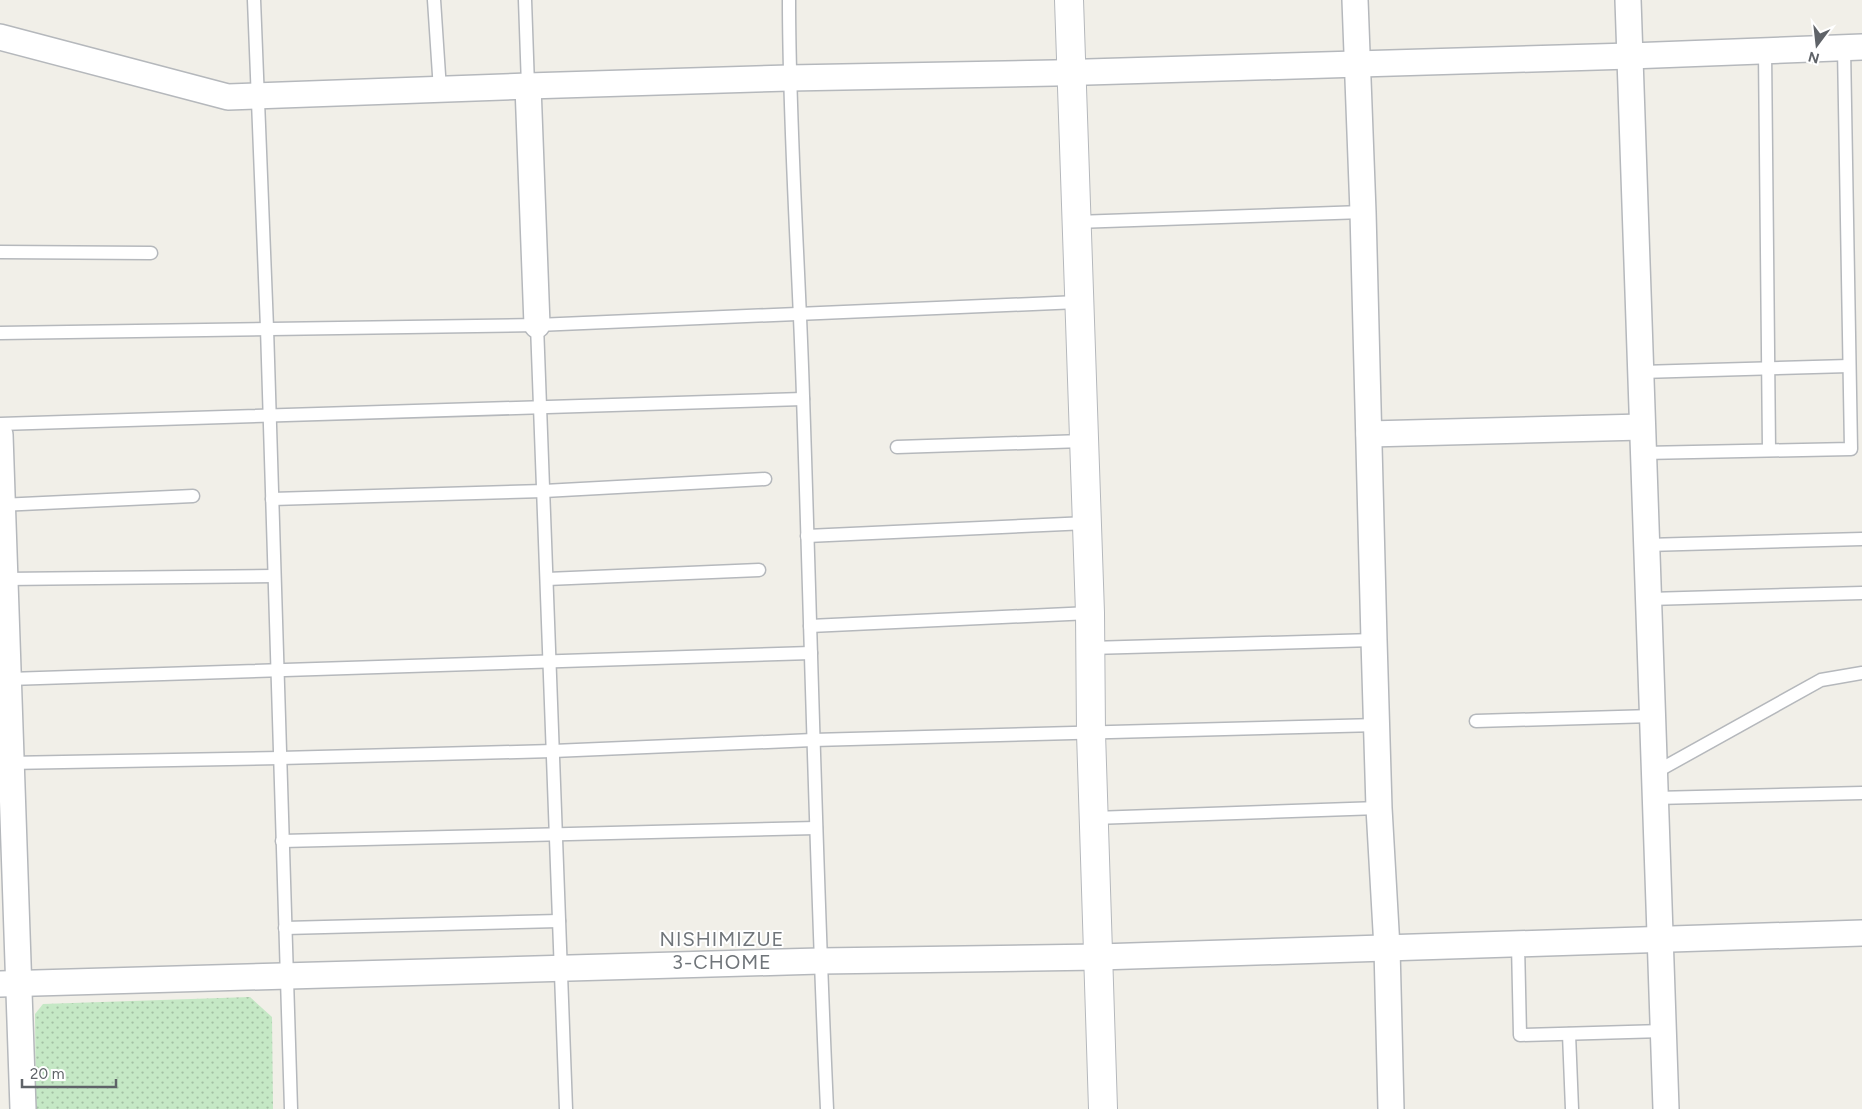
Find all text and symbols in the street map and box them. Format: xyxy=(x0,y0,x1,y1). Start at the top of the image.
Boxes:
north arrow xyxy=(1792,20,1842,70)
text: N xyxy=(1806,47,1821,67)
district label: NISHIMIZUE 3-CHOME xyxy=(660,927,784,974)
scale bar xyxy=(22,1056,116,1088)
text: 20 m xyxy=(30,1065,64,1083)

